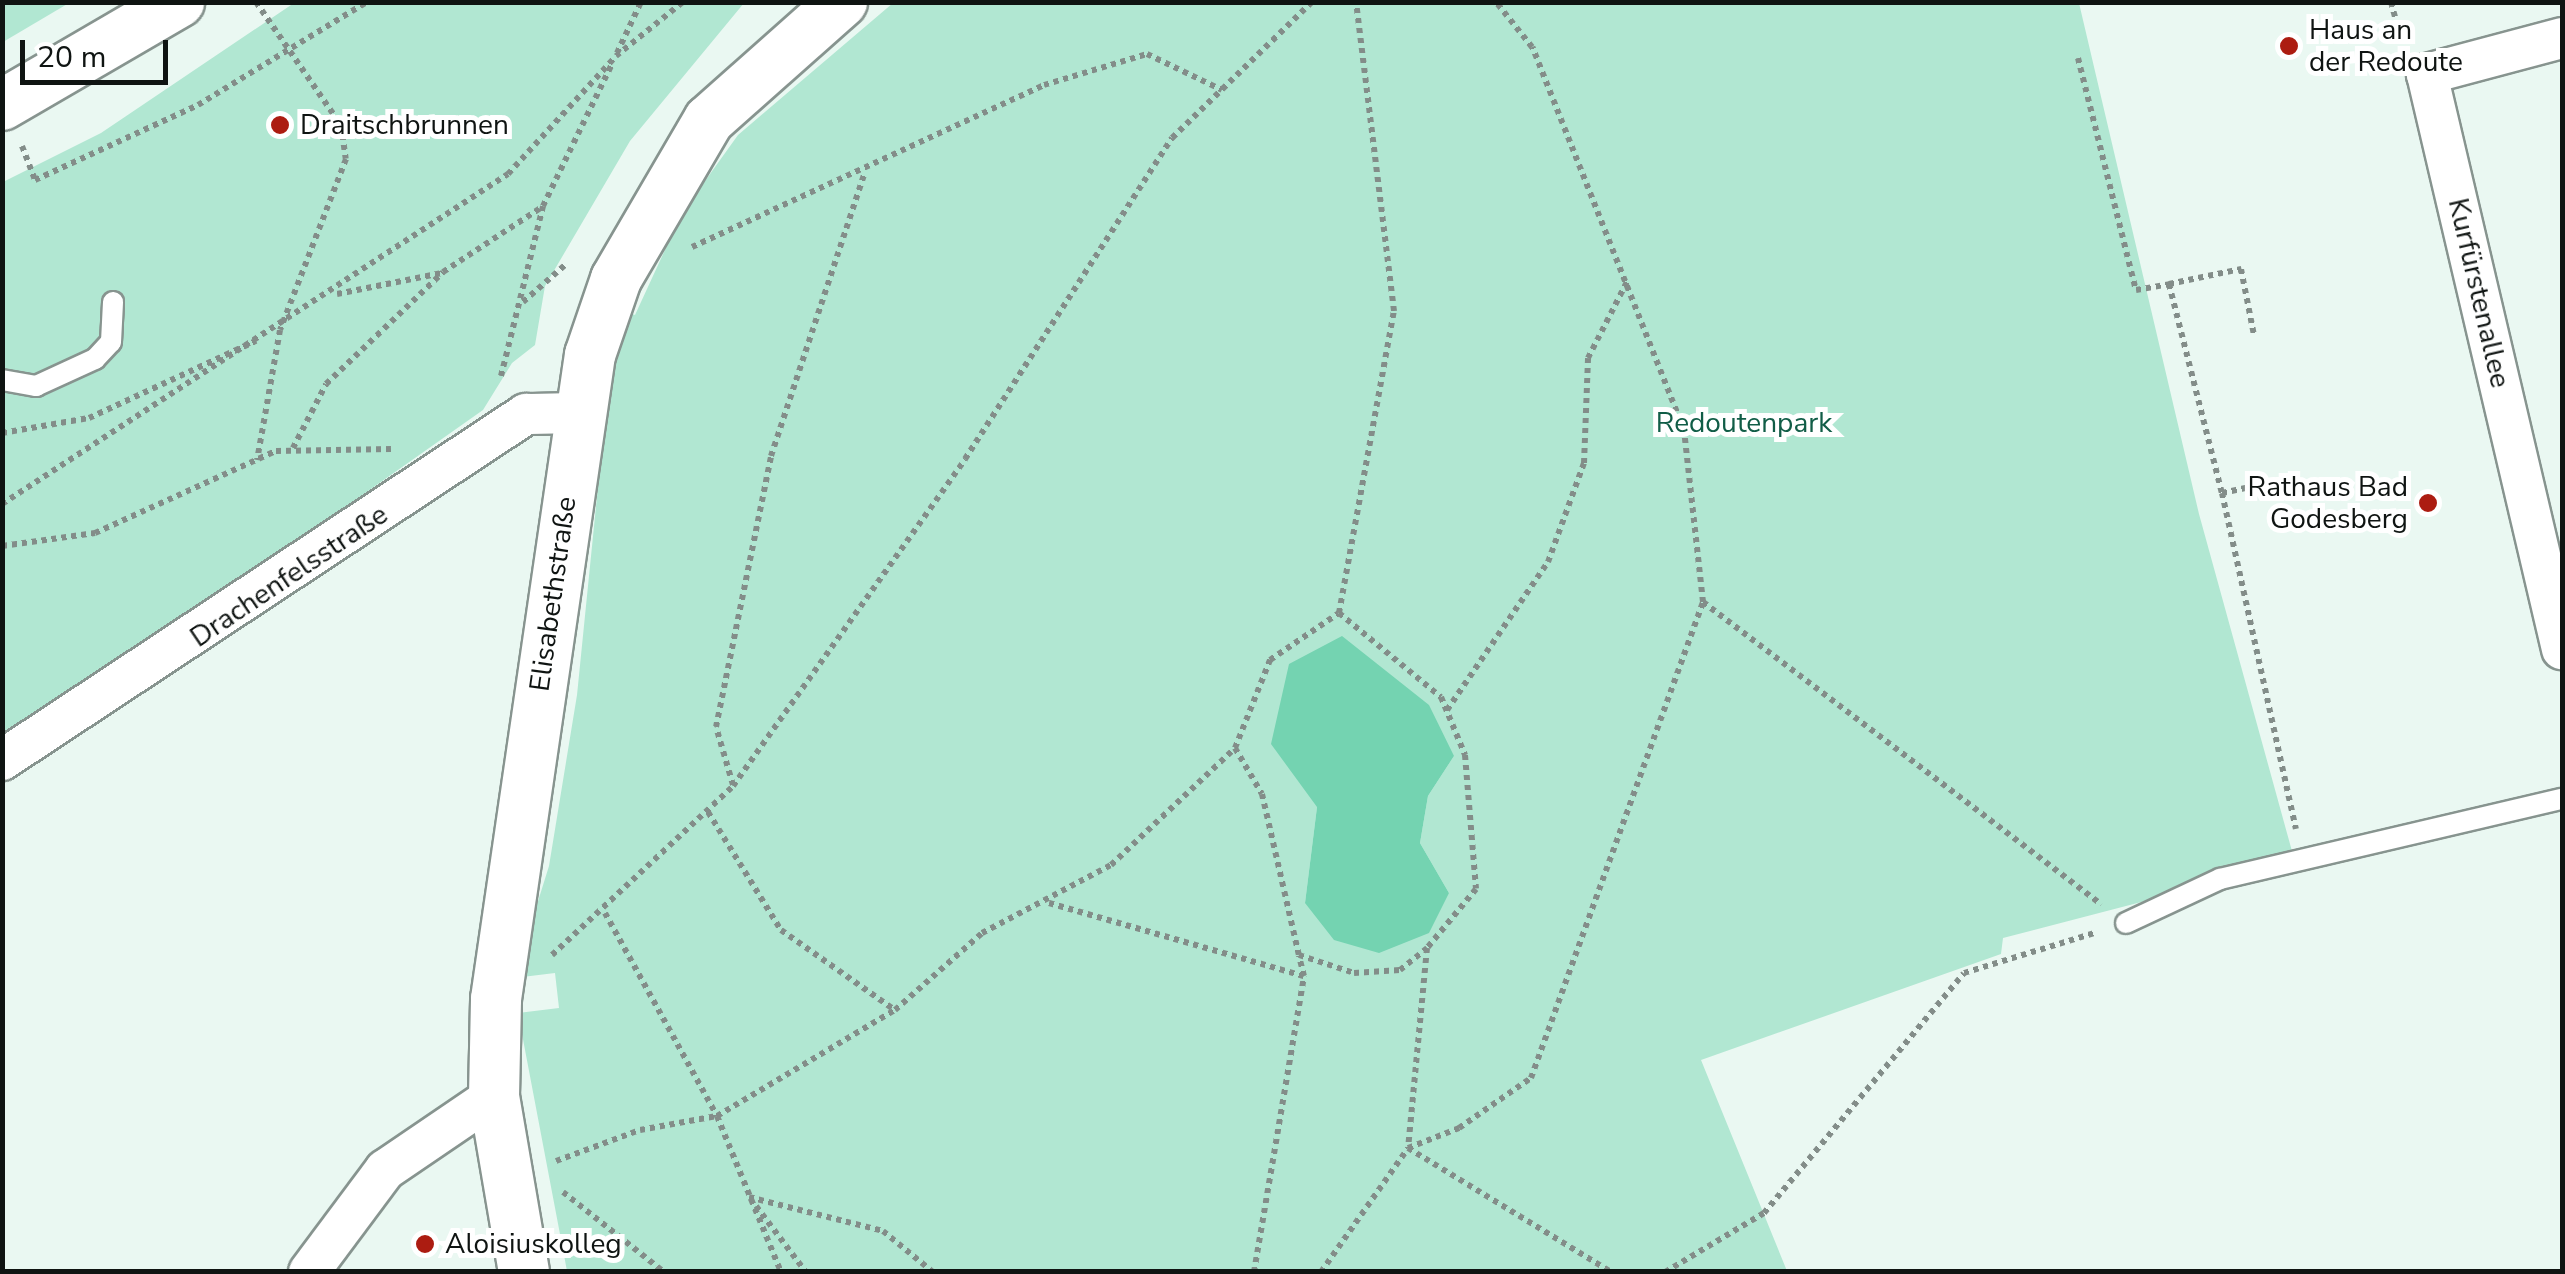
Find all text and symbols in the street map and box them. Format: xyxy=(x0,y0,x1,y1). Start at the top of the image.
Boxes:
place label: Haus an der Redoute xyxy=(2309,13,2463,79)
scale bar xyxy=(25,20,172,82)
marker: Haus an der Redoute xyxy=(2278,35,2300,57)
text: 20 m xyxy=(37,37,106,78)
place label: Draitschbrunnen xyxy=(300,108,509,142)
marker: Draitschbrunnen xyxy=(269,114,291,136)
street label: Kurfürstenallee xyxy=(2441,195,2517,391)
park label: Redoutenpark xyxy=(1656,406,1832,440)
place label: Rathaus Bad Godesberg xyxy=(2247,470,2408,536)
marker: Rathaus Bad Godesberg xyxy=(2417,492,2439,514)
street label: Elisabethstraße xyxy=(523,494,583,694)
street label: Drachenfelsstraße xyxy=(184,498,394,654)
place label: Aloisiuskolleg xyxy=(445,1227,622,1261)
marker: Aloisiuskolleg xyxy=(414,1233,436,1255)

